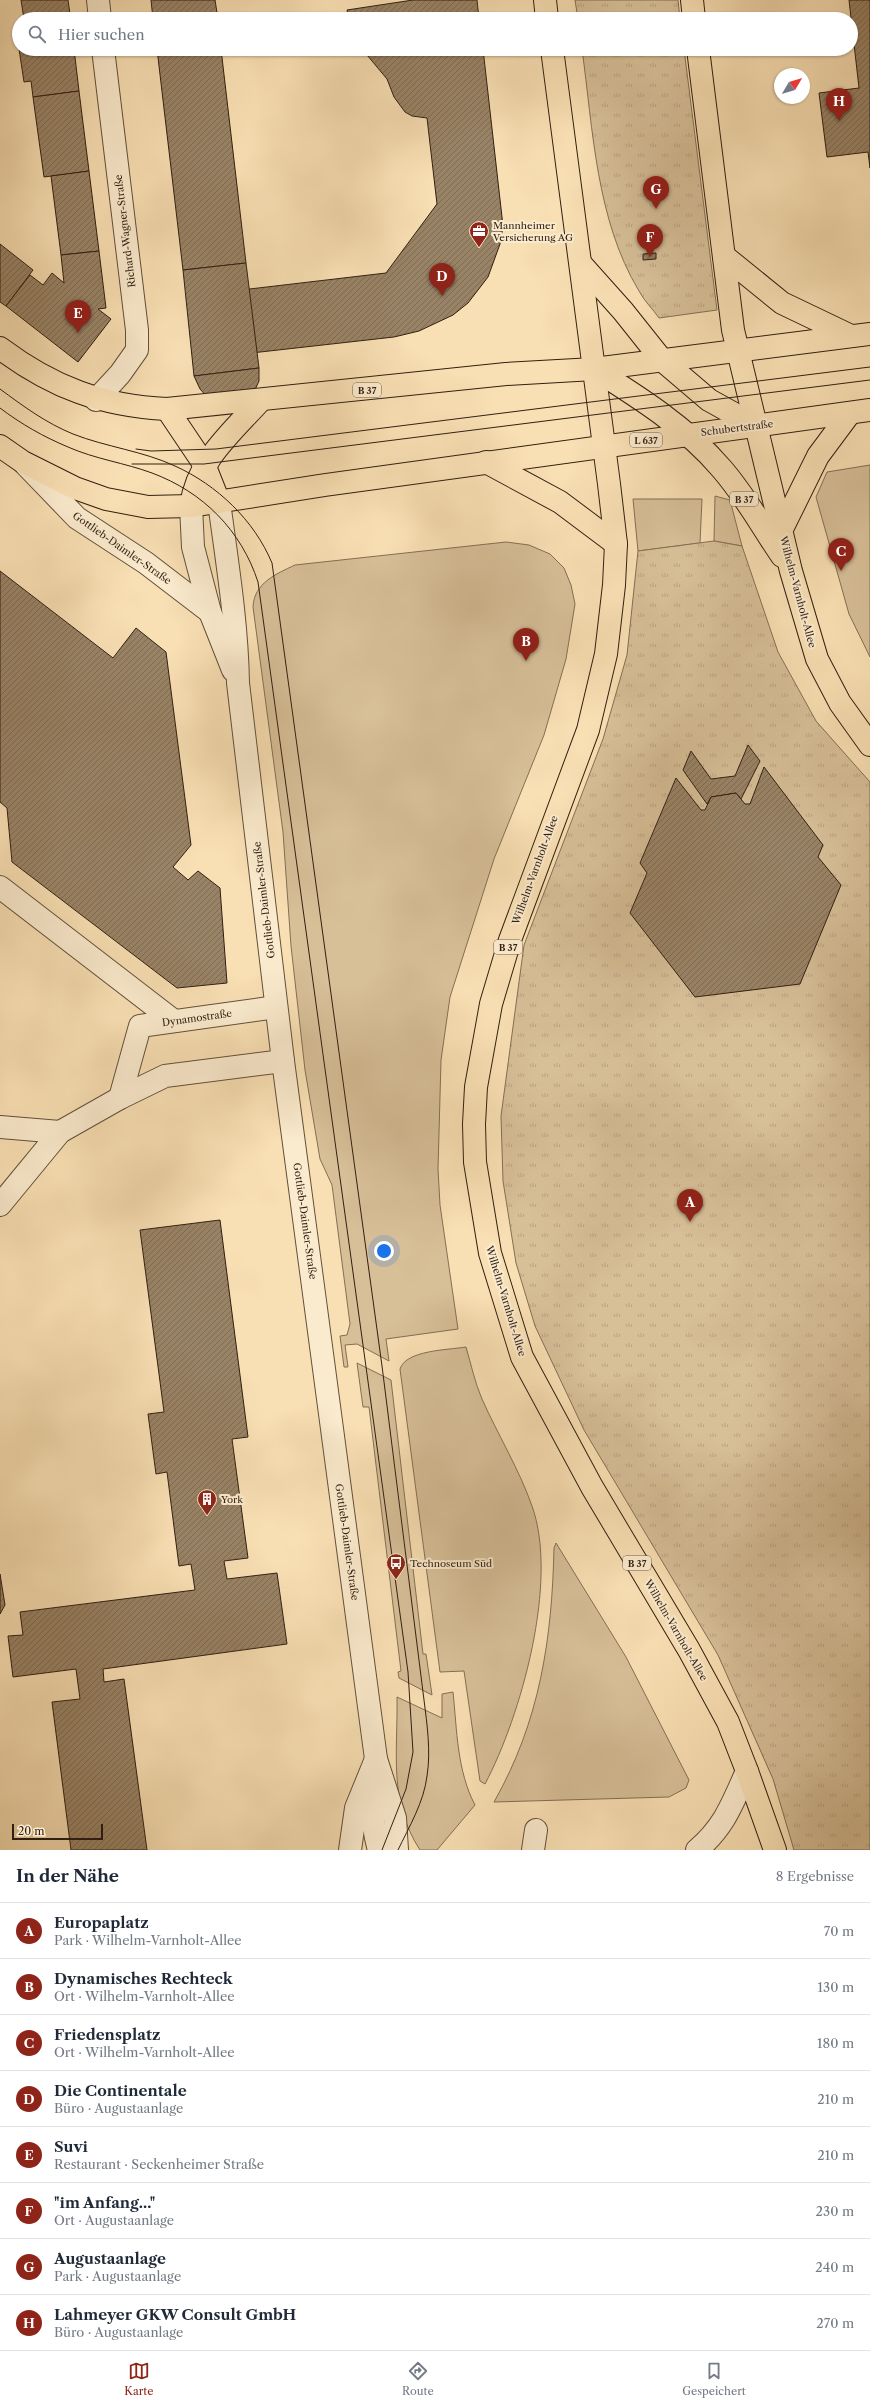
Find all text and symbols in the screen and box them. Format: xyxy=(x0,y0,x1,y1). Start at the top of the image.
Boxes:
search box xyxy=(12,12,858,56)
icon: search xyxy=(26,23,48,45)
text: Hier suchen xyxy=(58,25,145,44)
north arrow xyxy=(774,68,810,104)
pin: H xyxy=(826,88,852,121)
street label: Richard-Wagner-Straße xyxy=(112,173,138,288)
pin: G xyxy=(643,176,669,209)
place label: Mannheimer Versicherung AG xyxy=(492,219,573,244)
office icon: Mannheimer Versicherung AG xyxy=(468,220,490,248)
pin: F xyxy=(637,224,663,257)
pin: D xyxy=(429,263,455,296)
pin: E xyxy=(65,300,91,333)
road number: B 37 xyxy=(353,383,381,397)
street label: Schubertstraße xyxy=(700,417,774,439)
road number: L 637 xyxy=(630,433,662,447)
road number: B 37 xyxy=(730,492,758,506)
street label: Gottlieb-Daimler-Straße xyxy=(70,509,174,587)
street label: Wilhelm-Varnholt-Allee xyxy=(777,534,819,650)
pin: C xyxy=(828,538,854,571)
pin: B xyxy=(513,628,539,661)
street label: Wilhelm-Varnholt-Allee xyxy=(509,813,561,927)
street label: Gottlieb-Daimler-Straße xyxy=(250,840,278,959)
road number: B 37 xyxy=(494,940,522,954)
street label: Dynamostraße xyxy=(161,1007,233,1029)
street label: Gottlieb-Daimler-Straße xyxy=(290,1162,320,1281)
pin: A xyxy=(677,1189,703,1222)
your location xyxy=(374,1241,394,1261)
street label: Wilhelm-Varnholt-Allee xyxy=(483,1243,529,1358)
street label: Gottlieb-Daimler-Straße xyxy=(332,1483,362,1602)
building icon: York xyxy=(196,1488,218,1516)
place label: York xyxy=(220,1493,244,1506)
bus stop icon: Technoseum Süd xyxy=(385,1552,407,1580)
road number: B 37 xyxy=(623,1556,651,1570)
place label: Technoseum Süd xyxy=(410,1557,492,1570)
street label: Wilhelm-Varnholt-Allee xyxy=(641,1576,711,1683)
scale bar xyxy=(12,1822,103,1841)
text: 20 m xyxy=(18,1824,44,1838)
text: In der Nähe xyxy=(16,1866,119,1886)
text: 8 Ergebnisse xyxy=(776,1868,854,1884)
text: Europaplatz xyxy=(54,1913,149,1932)
text: A xyxy=(24,1923,34,1939)
text: 70 m xyxy=(824,1923,854,1939)
text: Park · Wilhelm-Varnholt-Allee xyxy=(54,1932,242,1948)
text: Dynamisches Rechteck xyxy=(54,1969,233,1988)
text: B xyxy=(24,1979,34,1995)
text: 130 m xyxy=(818,1979,854,1995)
text: Ort · Wilhelm-Varnholt-Allee xyxy=(54,1988,234,2004)
text: Friedensplatz xyxy=(54,2025,160,2044)
text: C xyxy=(24,2035,34,2051)
text: 180 m xyxy=(817,2035,854,2051)
text: Ort · Wilhelm-Varnholt-Allee xyxy=(54,2044,234,2060)
text: Die Continentale xyxy=(54,2081,187,2100)
text: D xyxy=(23,2091,35,2107)
text: 210 m xyxy=(817,2091,854,2107)
text: Büro · Augustaanlage xyxy=(54,2100,183,2116)
text: Suvi xyxy=(54,2137,88,2156)
text: E xyxy=(24,2147,34,2163)
text: 210 m xyxy=(817,2147,854,2163)
text: Restaurant · Seckenheimer Straße xyxy=(54,2156,264,2172)
text: "im Anfang..." xyxy=(54,2193,155,2212)
text: F xyxy=(25,2203,33,2219)
text: 230 m xyxy=(816,2203,854,2219)
text: Ort · Augustaanlage xyxy=(54,2212,174,2228)
text: Augustaanlage xyxy=(54,2249,166,2268)
text: G xyxy=(23,2259,35,2275)
text: 240 m xyxy=(815,2259,854,2275)
text: Park · Augustaanlage xyxy=(54,2268,181,2284)
text: Lahmeyer GKW Consult GmbH xyxy=(54,2305,296,2324)
text: H xyxy=(23,2315,35,2331)
text: 270 m xyxy=(816,2315,854,2331)
text: Büro · Augustaanlage xyxy=(54,2324,183,2340)
tab: Karte xyxy=(124,2360,153,2398)
tab: Route xyxy=(402,2360,434,2398)
tab: Gespeichert xyxy=(682,2360,746,2398)

